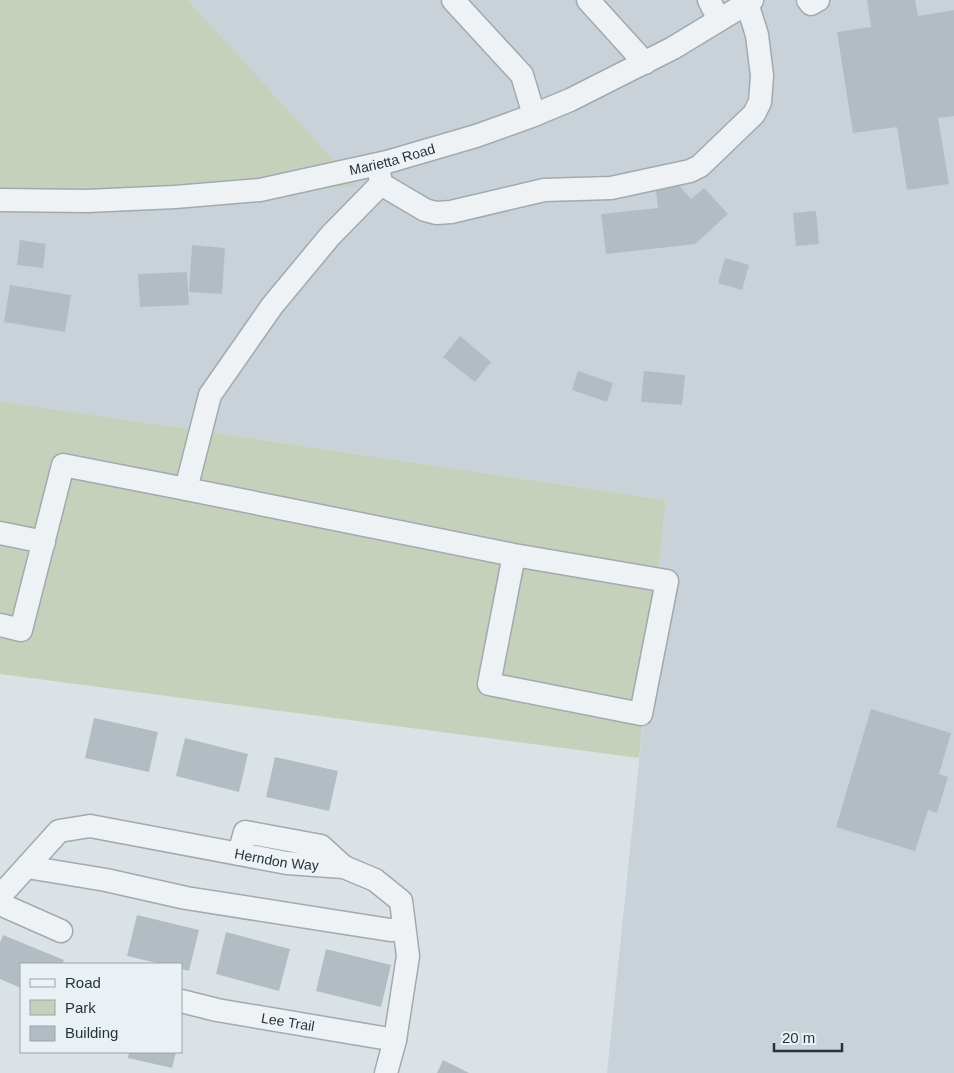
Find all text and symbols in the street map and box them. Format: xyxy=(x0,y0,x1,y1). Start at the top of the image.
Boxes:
street label: Marietta Road xyxy=(348,140,437,178)
street label: Herndon Way xyxy=(233,845,319,873)
legend xyxy=(20,963,182,1053)
text: Road xyxy=(65,974,101,991)
text: Park xyxy=(65,999,96,1016)
street label: Lee Trail xyxy=(260,1010,316,1034)
scale bar xyxy=(774,1020,842,1052)
text: Building xyxy=(65,1024,118,1041)
text: 20 m xyxy=(782,1029,815,1046)

